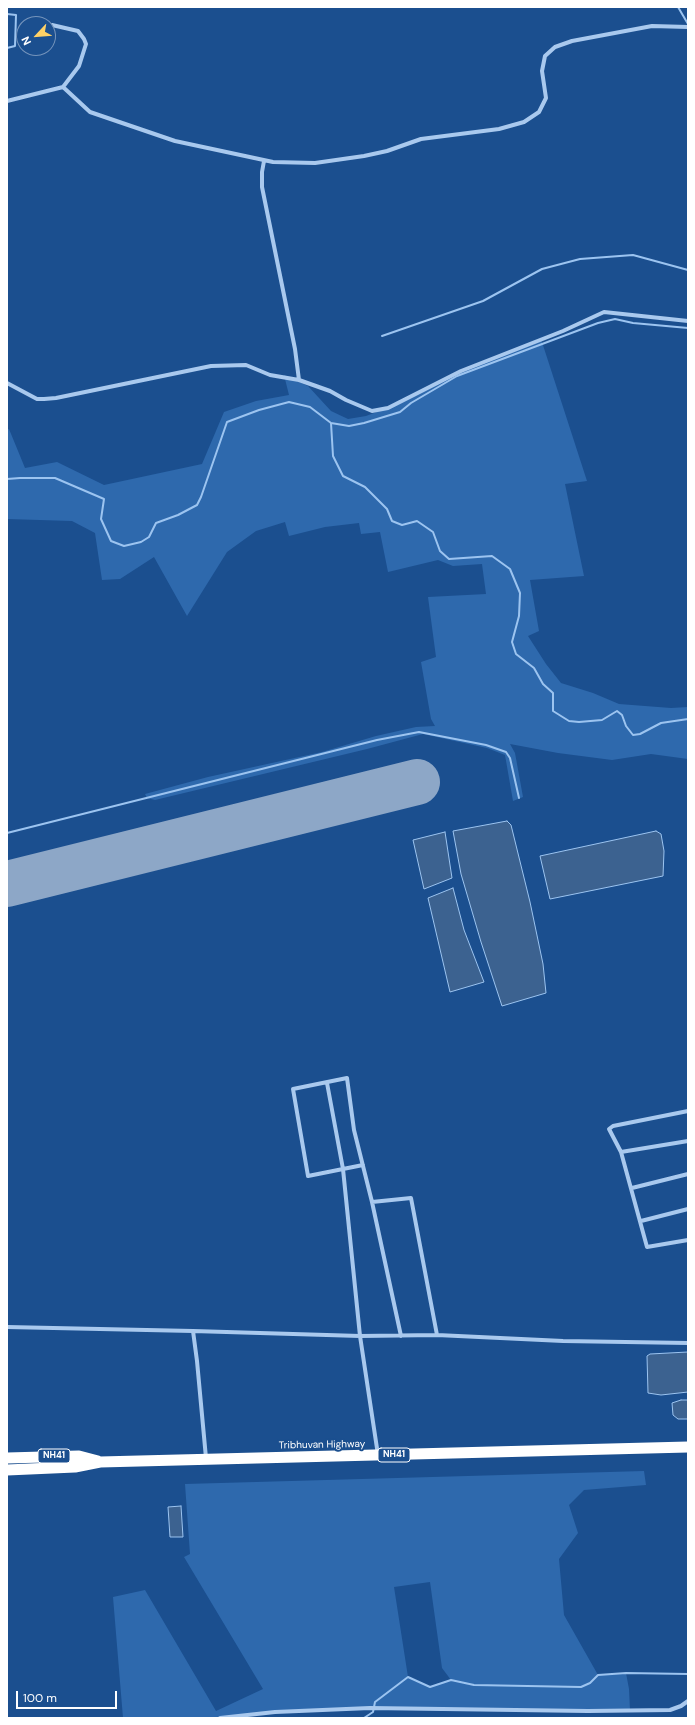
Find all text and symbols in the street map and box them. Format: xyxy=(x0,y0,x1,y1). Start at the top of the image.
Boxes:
north arrow xyxy=(16,16,56,56)
text: N xyxy=(18,34,34,47)
street label: Tribhuvan Highway xyxy=(279,1438,365,1452)
road number: NH41 xyxy=(378,1448,410,1462)
road number: NH41 xyxy=(38,1449,70,1463)
scale bar xyxy=(18,1683,119,1709)
text: 100 m xyxy=(23,1690,57,1706)

